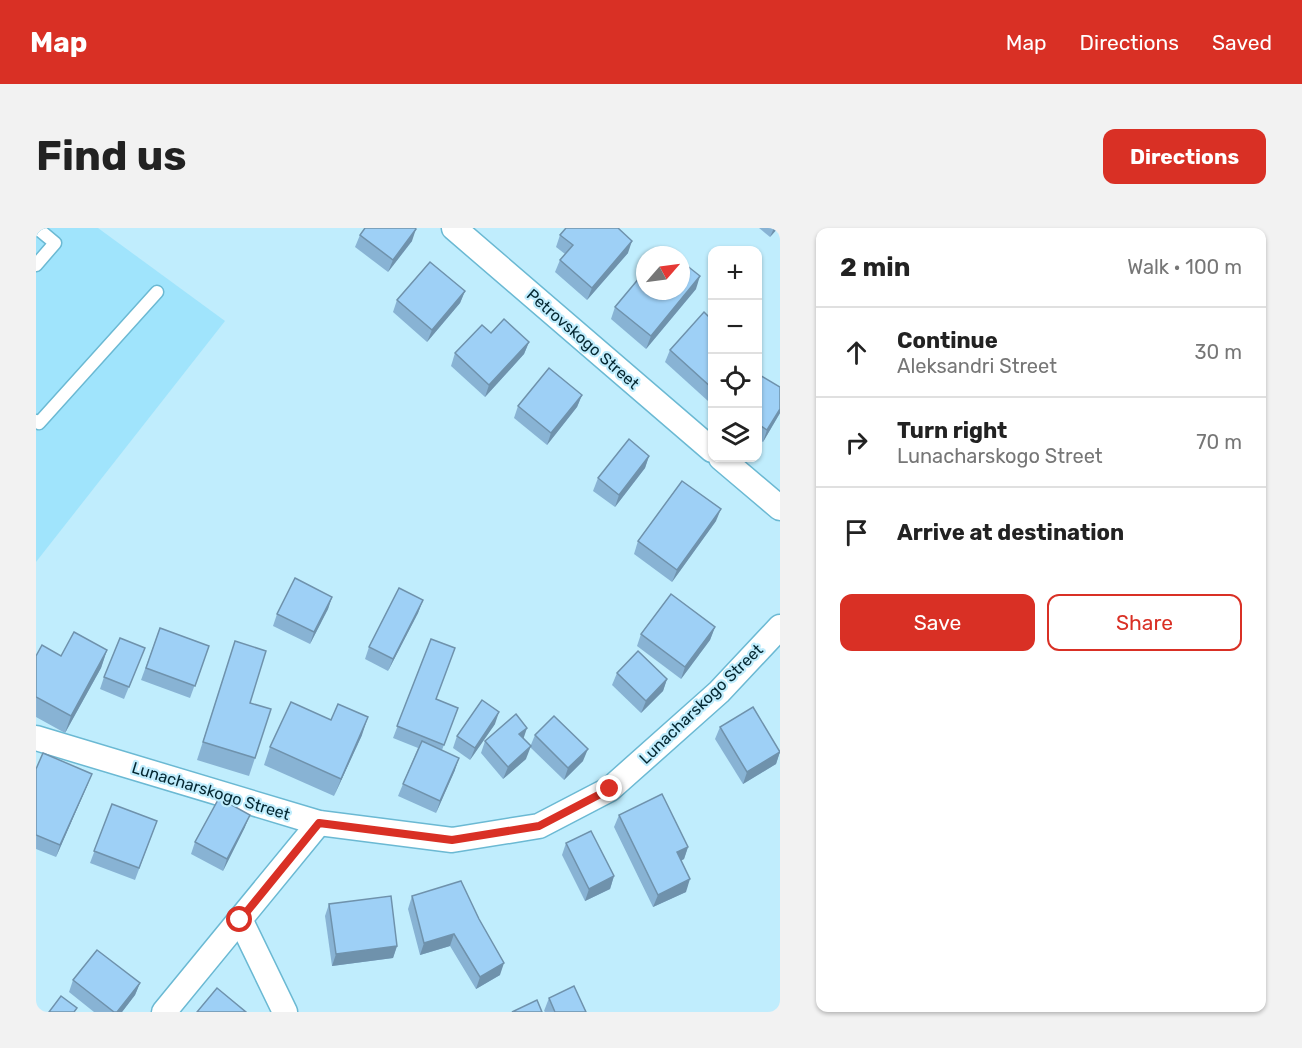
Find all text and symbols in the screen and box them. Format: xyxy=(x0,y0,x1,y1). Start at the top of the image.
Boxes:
text: Map xyxy=(30,26,87,59)
text: Map xyxy=(1006,30,1047,55)
text: Directions xyxy=(1080,30,1179,55)
text: Saved xyxy=(1212,30,1272,55)
button: Directions xyxy=(1103,129,1266,184)
text: Find us xyxy=(36,131,187,181)
north arrow xyxy=(636,246,690,300)
map controls xyxy=(708,246,762,462)
button: + xyxy=(708,246,762,300)
text: 2 min xyxy=(840,252,910,283)
text: Walk · 100 m xyxy=(1127,255,1242,279)
street label: Petrovskogo Street xyxy=(523,285,643,393)
button: − xyxy=(708,300,762,354)
text: Continue xyxy=(897,327,998,354)
icon: ahead xyxy=(840,336,873,369)
text: 30 m xyxy=(1195,340,1242,364)
button: locate xyxy=(708,354,762,408)
text: Aleksandri Street xyxy=(897,354,1057,378)
button: layers xyxy=(708,408,762,462)
text: Turn right xyxy=(897,417,1007,444)
icon: right xyxy=(840,426,873,459)
text: 70 m xyxy=(1196,430,1242,454)
text: Lunacharskogo Street xyxy=(897,444,1103,468)
icon: arrive xyxy=(840,516,873,549)
text: Arrive at destination xyxy=(897,519,1124,546)
button: Save xyxy=(840,594,1035,651)
button: Share xyxy=(1047,594,1242,651)
street label: Lunacharskogo Street xyxy=(635,640,767,768)
street label: Lunacharskogo Street xyxy=(130,758,292,824)
route end xyxy=(596,775,622,801)
route start xyxy=(226,906,252,932)

